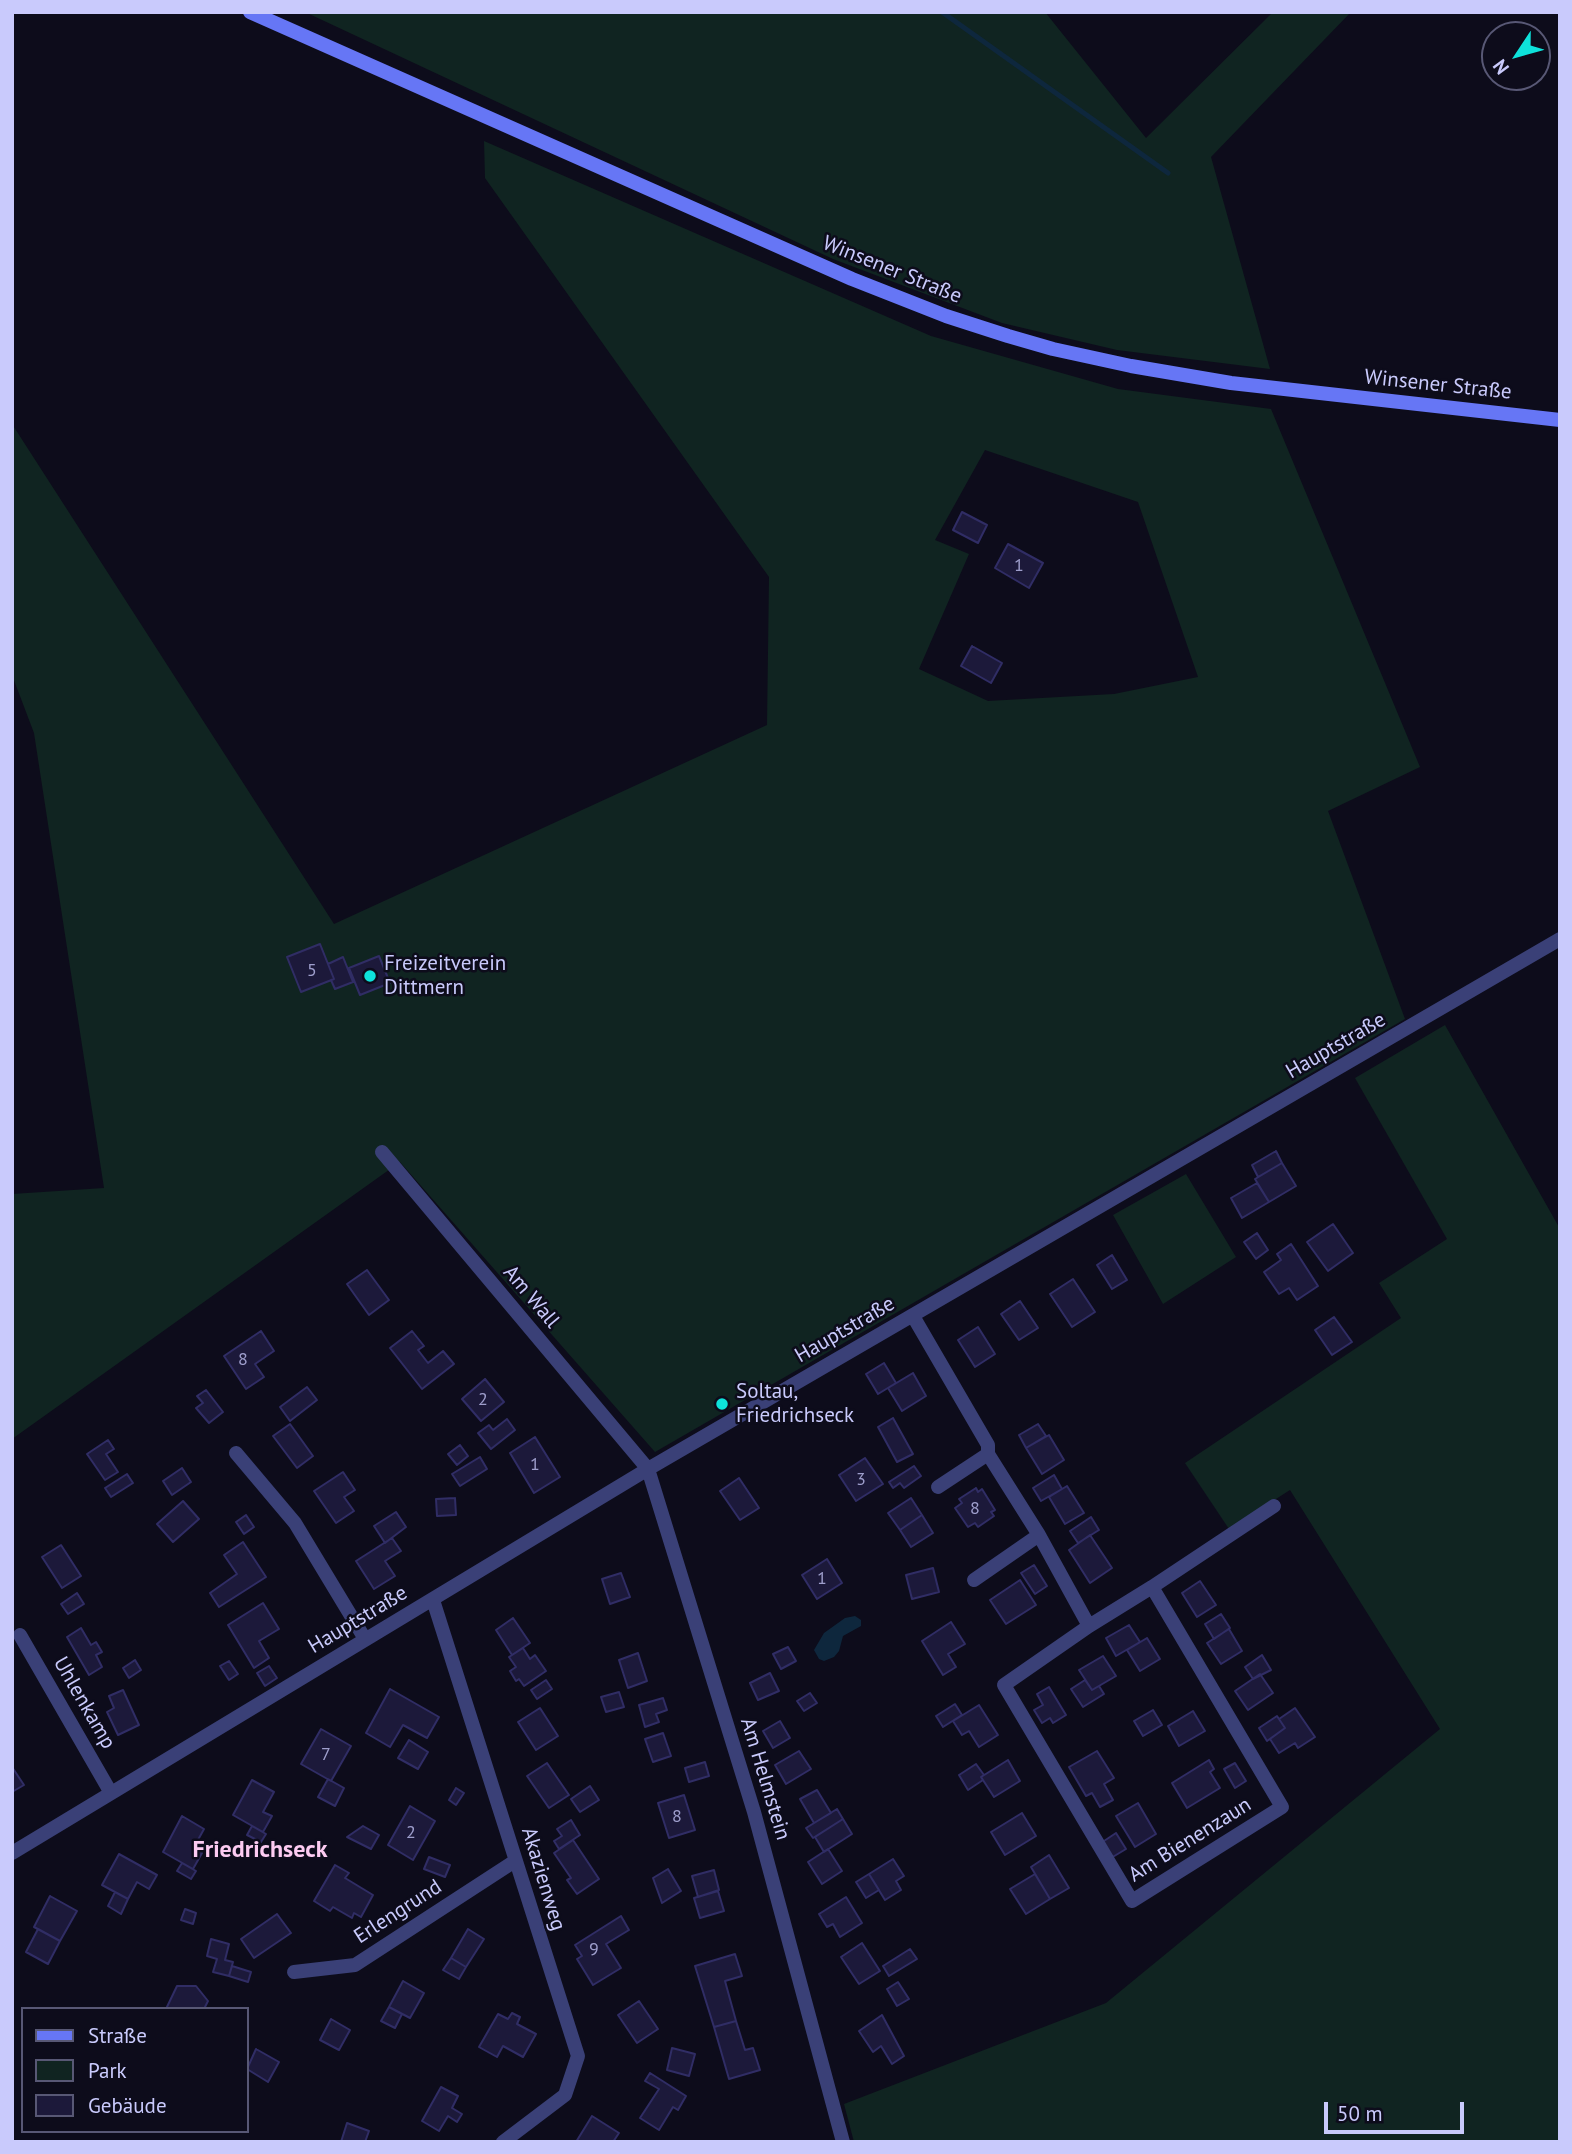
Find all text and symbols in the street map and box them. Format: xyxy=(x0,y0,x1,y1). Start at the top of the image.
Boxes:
north arrow xyxy=(1481,21,1551,91)
text: N xyxy=(1487,55,1514,79)
street label: Winsener Straße xyxy=(819,231,965,309)
street label: Winsener Straße xyxy=(1363,365,1513,405)
house number: 1 xyxy=(1014,555,1024,577)
place label: Freizeitverein Dittmern xyxy=(384,951,506,1001)
house number: 5 xyxy=(307,960,317,982)
marker: Freizeitverein Dittmern xyxy=(362,968,378,984)
street label: Hauptstraße xyxy=(1282,1007,1390,1085)
street label: Am Wall xyxy=(498,1260,564,1334)
street label: Hauptstraße xyxy=(791,1291,899,1369)
house number: 8 xyxy=(238,1349,248,1371)
place label: Soltau, Friedrichseck xyxy=(736,1379,854,1429)
house number: 2 xyxy=(478,1389,488,1411)
marker: Soltau, Friedrichseck xyxy=(714,1396,730,1412)
house number: 1 xyxy=(530,1454,540,1476)
house number: 3 xyxy=(856,1469,866,1491)
house number: 8 xyxy=(970,1498,980,1520)
house number: 1 xyxy=(817,1568,827,1590)
street label: Hauptstraße xyxy=(304,1581,412,1659)
street label: Uhlenkamp xyxy=(47,1652,121,1754)
street label: Am Helmstein xyxy=(734,1715,796,1843)
house number: 7 xyxy=(321,1744,331,1766)
street label: Am Bienenzaun xyxy=(1124,1792,1256,1888)
house number: 8 xyxy=(672,1806,682,1828)
house number: 2 xyxy=(406,1822,416,1844)
street label: Akazienweg xyxy=(515,1824,571,1934)
district label: Friedrichseck xyxy=(193,1836,327,1864)
street label: Erlengrund xyxy=(350,1874,446,1950)
house number: 9 xyxy=(589,1939,599,1961)
legend xyxy=(21,2007,248,2133)
text: Straße xyxy=(88,2022,147,2049)
text: Park xyxy=(88,2057,127,2084)
scale bar xyxy=(1327,2088,1467,2132)
text: Gebäude xyxy=(88,2092,167,2119)
text: 50 m xyxy=(1337,2100,1383,2127)

